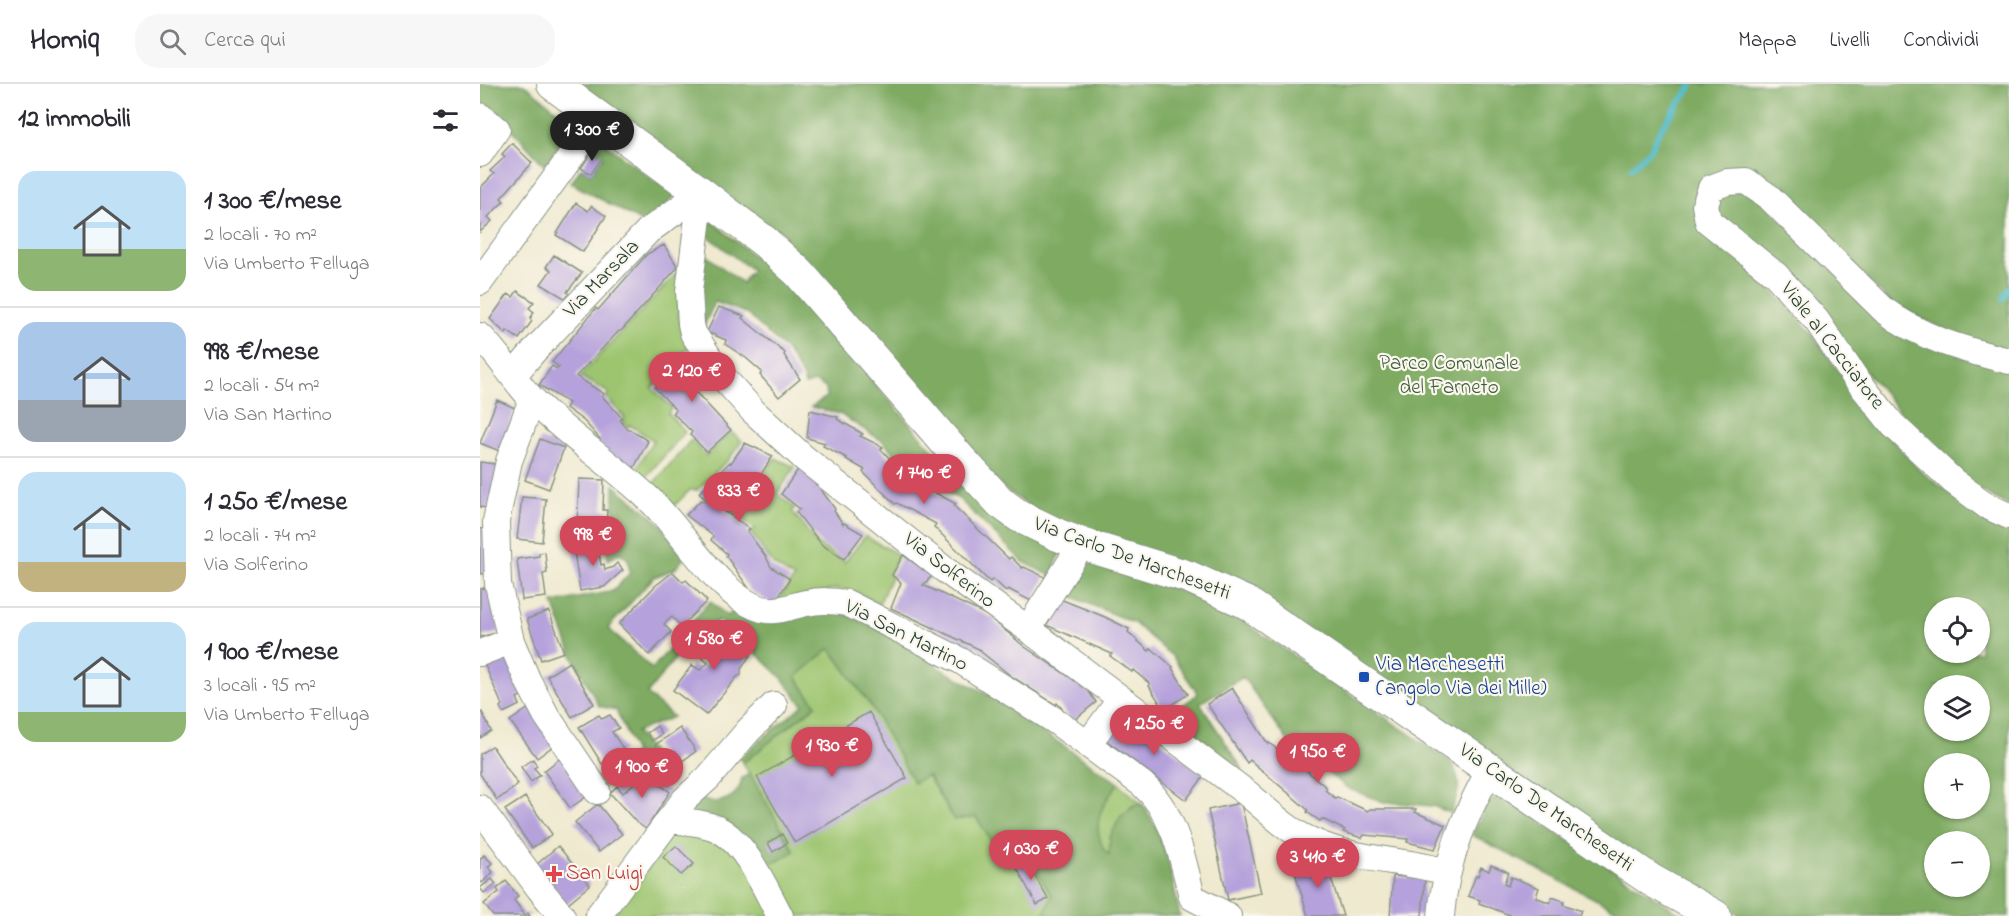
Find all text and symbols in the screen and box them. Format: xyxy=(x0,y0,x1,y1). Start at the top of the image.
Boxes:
search box xyxy=(135,14,555,68)
text: Homiq xyxy=(30,21,99,62)
icon: search xyxy=(156,25,189,58)
text: Cerca qui xyxy=(204,25,286,57)
text: Mappa xyxy=(1738,26,1797,56)
text: Livelli xyxy=(1830,26,1870,56)
text: Condividi xyxy=(1903,26,1979,56)
text: 12 immobili xyxy=(18,101,131,139)
icon: filters xyxy=(429,104,462,137)
pin: 1 300 € xyxy=(537,111,647,162)
text: 1 300 € xyxy=(564,116,620,145)
text: 1 300 €/mese xyxy=(204,183,341,221)
icon: home xyxy=(66,195,138,267)
text: 2 locali · 70 m² xyxy=(204,221,317,250)
street label: Via Marsala xyxy=(556,233,647,326)
text: Via Umberto Felluga xyxy=(204,250,370,279)
street label: Viale al Cacciatore xyxy=(1772,275,1892,417)
text: 998 €/mese xyxy=(204,334,319,372)
icon: home xyxy=(66,346,138,418)
park label: Parco Comunale del Farneto xyxy=(1379,349,1519,403)
pin: 2 120 € xyxy=(637,352,747,403)
text: 2 120 € xyxy=(663,357,721,386)
text: 2 locali · 54 m² xyxy=(204,372,320,401)
text: Via San Martino xyxy=(204,401,332,430)
pin: 1 740 € xyxy=(869,454,979,505)
text: 1 740 € xyxy=(896,459,952,488)
pin: 833 € xyxy=(697,472,781,523)
text: 833 € xyxy=(718,477,760,506)
text: 1 250 €/mese xyxy=(204,484,347,522)
icon: home xyxy=(66,496,138,568)
street label: Via Carlo De Marchesetti xyxy=(1028,509,1235,609)
pin: 998 € xyxy=(551,516,635,567)
text: 998 € xyxy=(574,521,612,550)
text: 2 locali · 74 m² xyxy=(204,522,317,551)
street label: Via Solferino xyxy=(896,525,1001,617)
text: Via Solferino xyxy=(204,551,308,580)
street label: Via San Martino xyxy=(838,592,973,680)
map controls xyxy=(1924,597,1990,897)
button: locate xyxy=(1924,597,1990,663)
pin: 1 580 € xyxy=(659,620,769,671)
text: 1 580 € xyxy=(685,625,743,654)
text: 1 900 €/mese xyxy=(204,634,338,672)
icon: home xyxy=(66,646,138,718)
place label: Via Marchesetti (angolo Via dei Mille) xyxy=(1375,650,1547,706)
marker: Via Marchesetti (angolo Via dei Mille) xyxy=(1357,670,1371,684)
text: 3 locali · 95 m² xyxy=(204,672,316,701)
button: layers xyxy=(1924,675,1990,741)
text: Via Umberto Felluga xyxy=(204,701,370,730)
pin: 1 250 € xyxy=(1099,705,1209,756)
text: 1 250 € xyxy=(1124,710,1184,739)
pin: 1 930 € xyxy=(777,727,887,778)
text: 1 930 € xyxy=(805,732,859,761)
pin: 1 950 € xyxy=(1263,733,1373,784)
street label: Via Carlo De Marchesetti xyxy=(1451,736,1640,880)
text: 1 950 € xyxy=(1290,738,1346,767)
pin: 1 900 € xyxy=(587,748,697,799)
text: 1 900 € xyxy=(615,753,669,782)
button: + xyxy=(1924,753,1990,819)
pin: 1 030 € xyxy=(976,830,1086,881)
button: − xyxy=(1924,831,1990,897)
text: 1 030 € xyxy=(1003,835,1059,864)
pin: 3 410 € xyxy=(1263,838,1373,889)
text: 3 410 € xyxy=(1290,843,1346,872)
place label: San Luigi xyxy=(566,859,643,891)
marker: San Luigi xyxy=(547,867,561,881)

